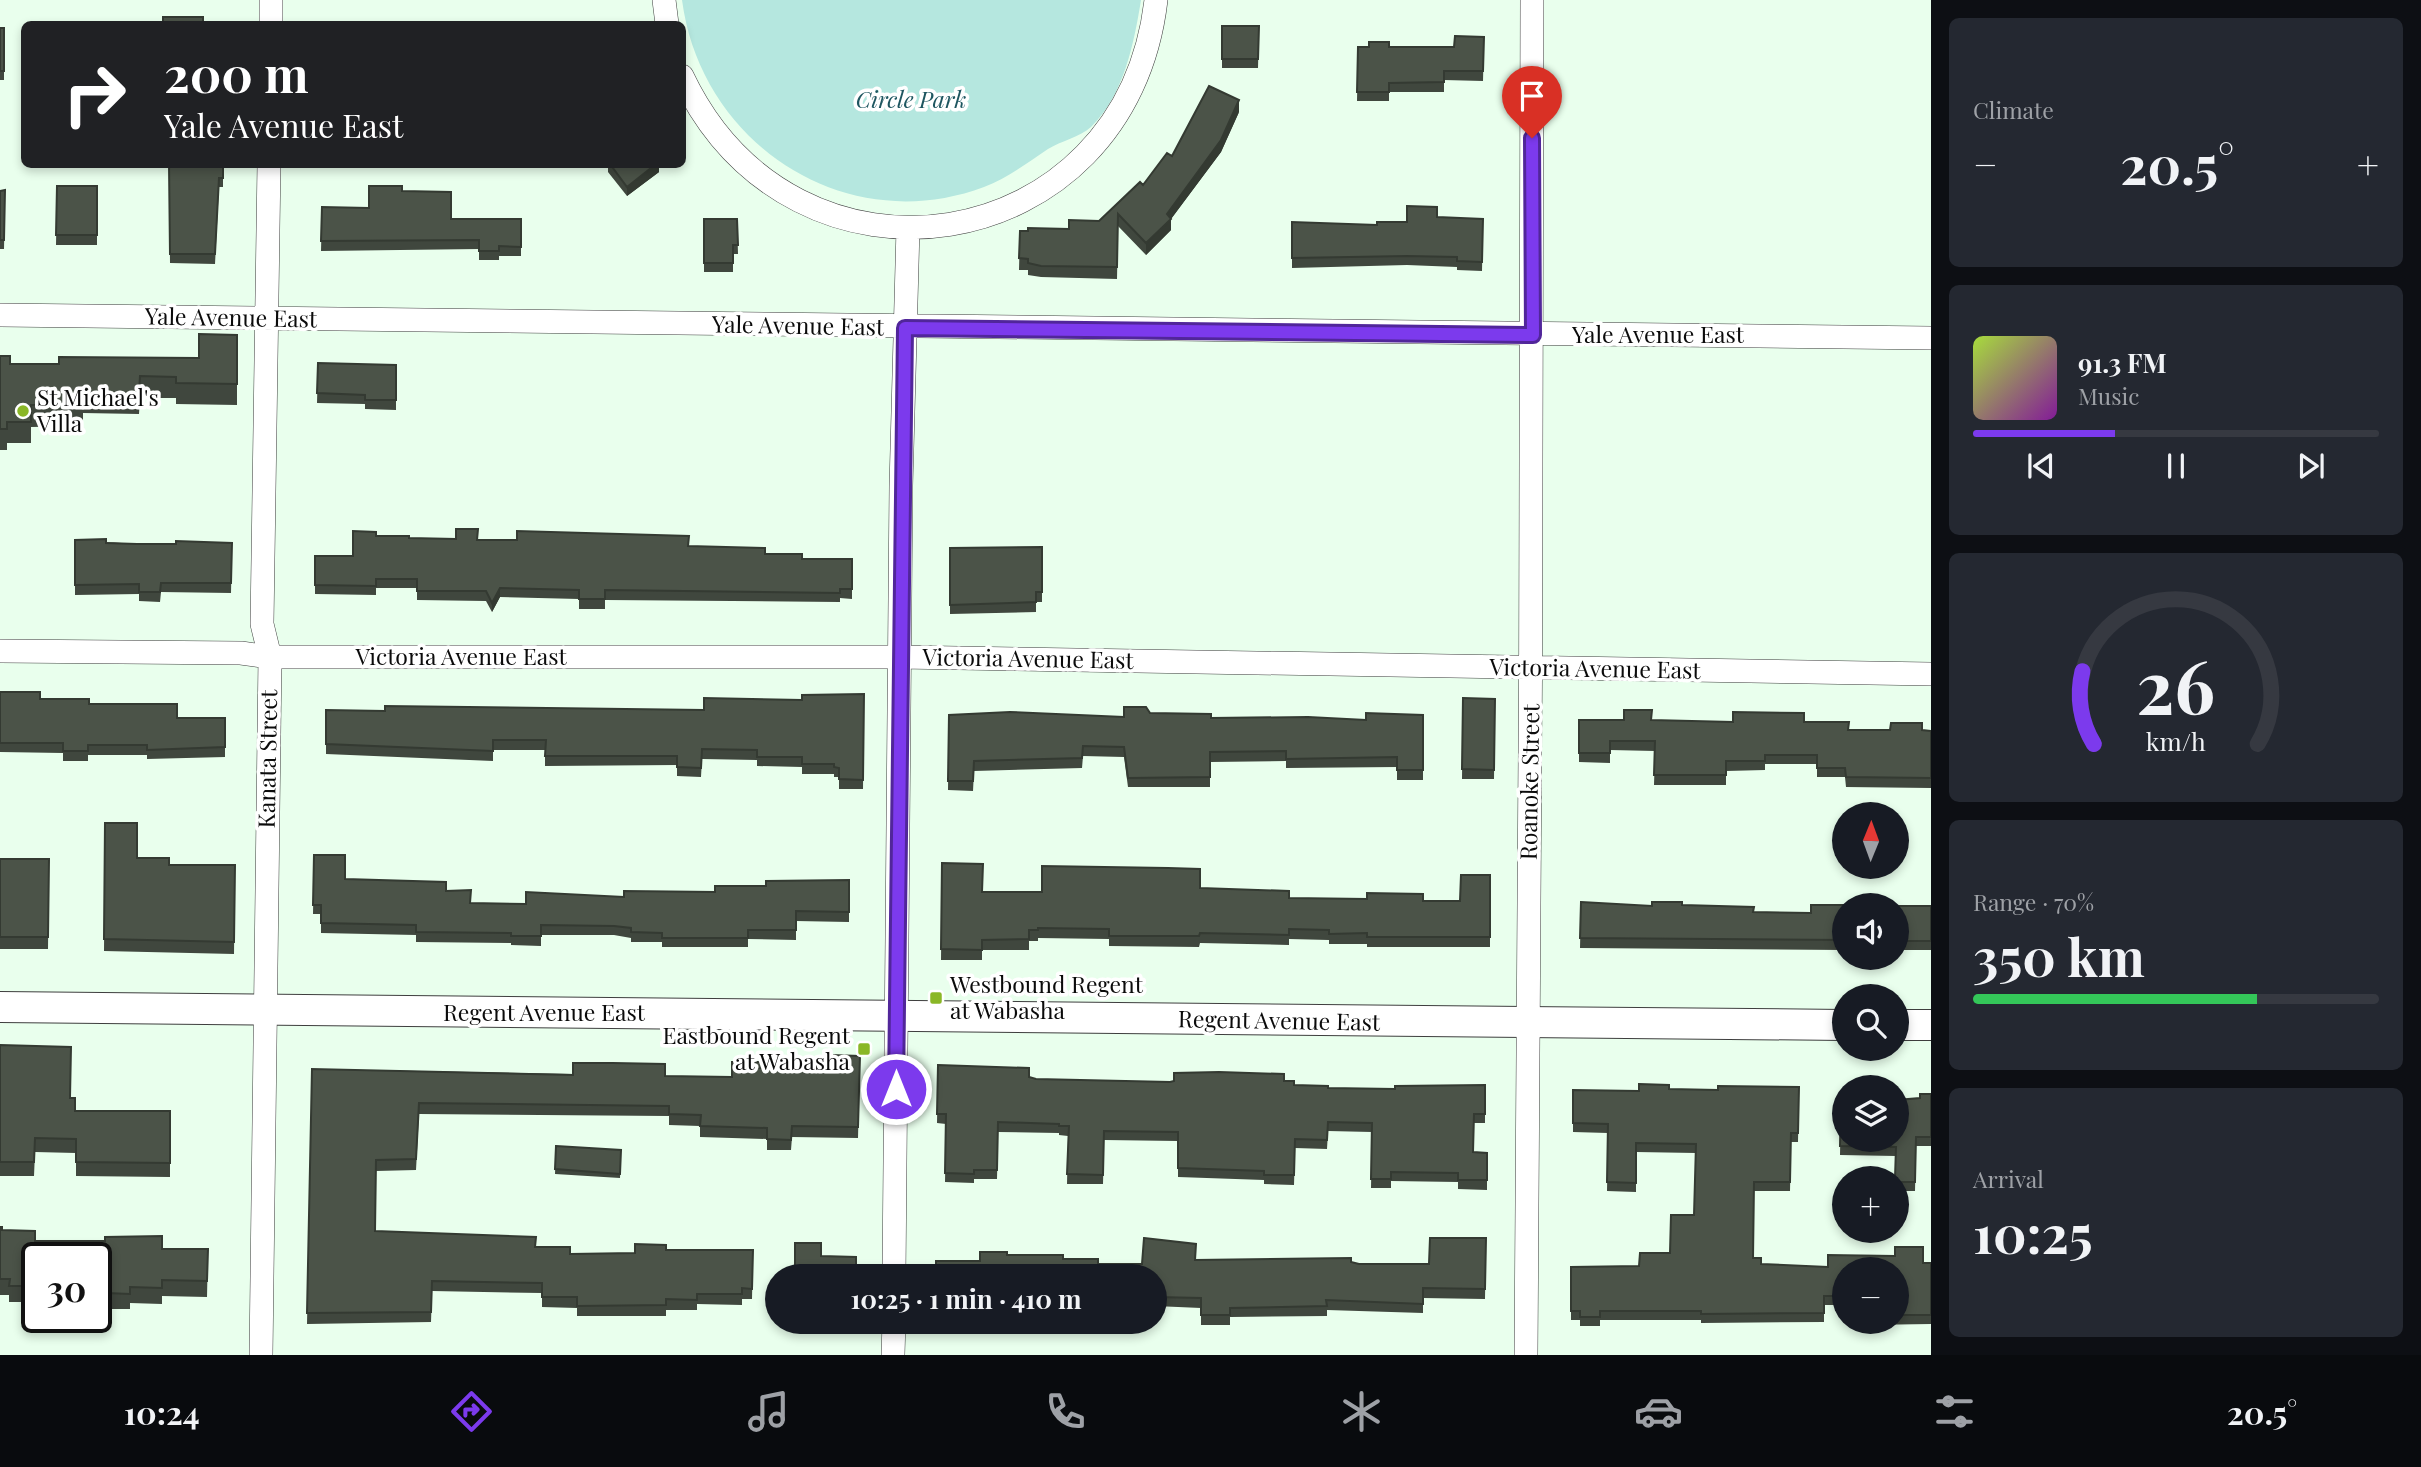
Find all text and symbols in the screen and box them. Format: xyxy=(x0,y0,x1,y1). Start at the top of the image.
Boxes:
text: 200 m xyxy=(164,40,309,105)
icon: right xyxy=(49,49,140,140)
pin xyxy=(1502,66,1562,138)
icon: arrive xyxy=(1513,77,1551,115)
park label: Circle Park xyxy=(856,83,966,114)
text: Climate xyxy=(1973,94,2054,125)
text: Yale Avenue East xyxy=(164,103,403,146)
text: 20.5° xyxy=(2120,129,2234,198)
text: − xyxy=(1973,138,1998,189)
text: + xyxy=(2357,138,2379,189)
street label: Yale Avenue East xyxy=(144,299,318,334)
street label: Yale Avenue East xyxy=(711,307,885,342)
street label: Yale Avenue East xyxy=(1571,318,1745,349)
text: 91.3 FM xyxy=(2078,345,2167,380)
text: Music xyxy=(2078,380,2139,411)
place label: St Michael's Villa xyxy=(36,381,159,438)
marker: St Michael's Villa xyxy=(15,403,31,419)
icon: previous xyxy=(2022,447,2060,485)
icon: pause xyxy=(2157,447,2195,485)
icon: next xyxy=(2292,447,2330,485)
text: 26 xyxy=(2137,635,2215,732)
street label: Victoria Avenue East xyxy=(354,640,567,671)
street label: Victoria Avenue East xyxy=(921,640,1135,675)
street label: Victoria Avenue East xyxy=(1488,650,1702,685)
street label: Kanata Street xyxy=(250,689,283,828)
street label: Roanoke Street xyxy=(1512,703,1545,860)
text: km/h xyxy=(2146,723,2206,756)
north arrow xyxy=(1832,802,1909,878)
map controls xyxy=(1832,802,1909,1334)
text: Range · 70% xyxy=(1973,886,2094,917)
button: sound xyxy=(1832,893,1909,970)
text: 350 km xyxy=(1973,921,2145,990)
place label: Westbound Regent at Wabasha xyxy=(949,968,1144,1025)
button: search xyxy=(1832,984,1909,1061)
marker: Westbound Regent at Wabasha xyxy=(928,990,944,1006)
street label: Regent Avenue East xyxy=(443,996,646,1027)
street label: Regent Avenue East xyxy=(1178,1002,1381,1037)
place label: Eastbound Regent at Wabasha xyxy=(662,1019,851,1076)
marker: Eastbound Regent at Wabasha xyxy=(856,1041,872,1057)
position arrow xyxy=(859,1052,933,1126)
button: layers xyxy=(1832,1075,1909,1152)
text: Arrival xyxy=(1973,1163,2044,1194)
button: + xyxy=(1832,1166,1909,1243)
text: 10:25 xyxy=(1973,1198,2093,1267)
speed limit sign: 30 xyxy=(21,1242,112,1333)
button: − xyxy=(1832,1257,1909,1334)
text: 10:25 · 1 min · 410 m xyxy=(850,1281,1082,1316)
icon: directions xyxy=(447,1387,496,1436)
icon: music xyxy=(744,1387,793,1436)
icon: phone xyxy=(1041,1387,1090,1436)
icon: climate xyxy=(1337,1387,1386,1436)
icon: car xyxy=(1634,1387,1683,1436)
icon: filters xyxy=(1930,1387,1979,1436)
text: 10:24 xyxy=(124,1390,200,1433)
text: 20.5° xyxy=(2227,1390,2297,1433)

